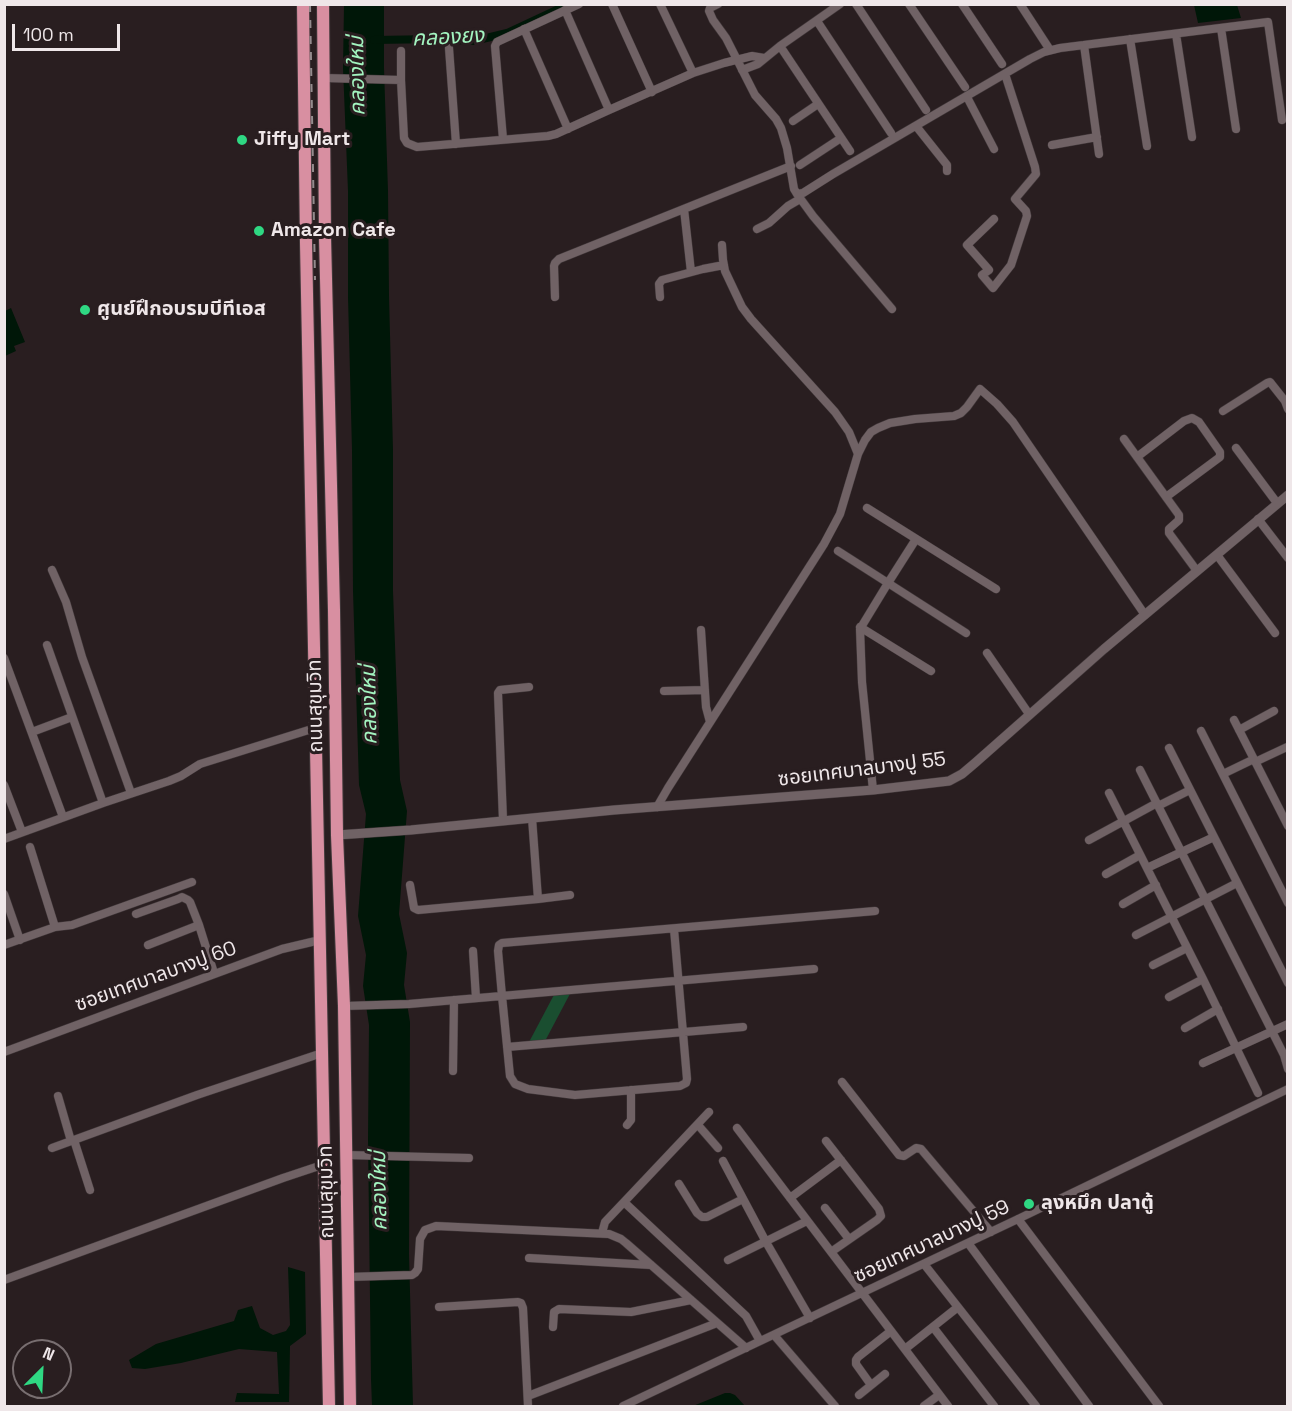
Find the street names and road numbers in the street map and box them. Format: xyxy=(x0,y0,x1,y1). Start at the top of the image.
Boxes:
street label: ถนนสุขุมวิท xyxy=(303,659,329,753)
street label: ซอยเทศบาลบางปู 55 xyxy=(777,748,947,792)
street label: ซอยเทศบาลบางปู 60 xyxy=(72,937,240,1017)
street label: ถนนสุขุมวิท xyxy=(314,1145,340,1239)
street label: ซอยเทศบาลบางปู 59 xyxy=(850,1195,1014,1289)

